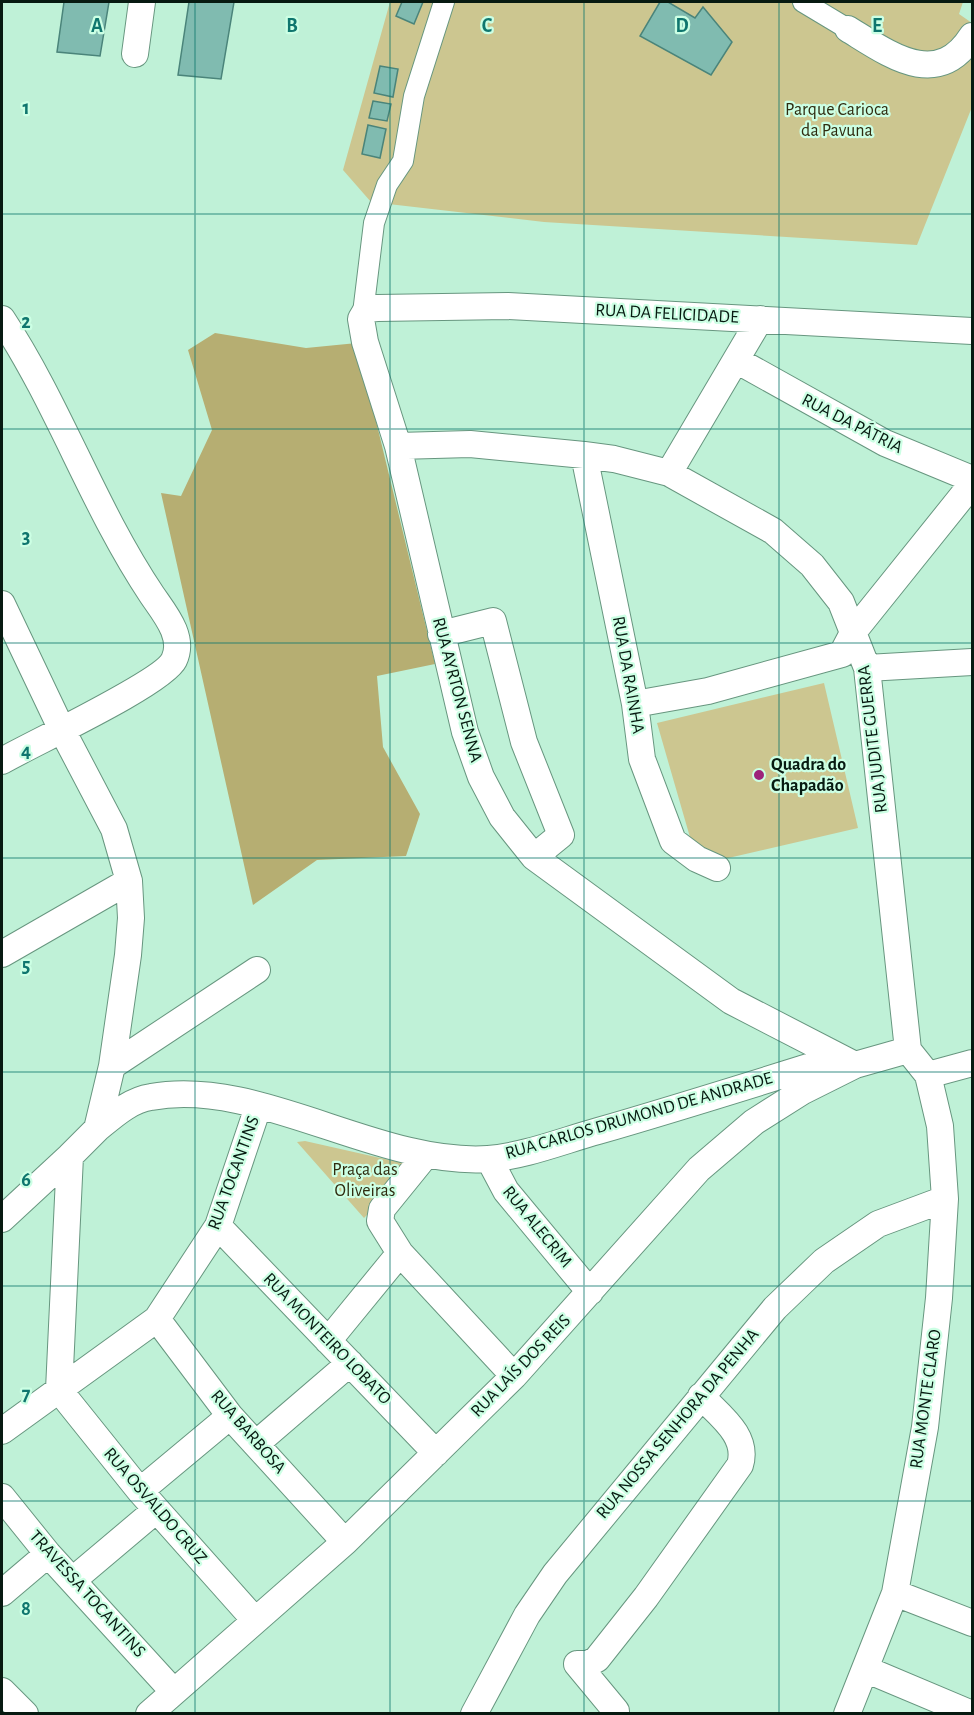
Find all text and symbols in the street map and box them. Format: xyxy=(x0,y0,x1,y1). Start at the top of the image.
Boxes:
text: A xyxy=(91,16,103,36)
text: B xyxy=(286,16,298,36)
text: C xyxy=(482,16,493,36)
text: D xyxy=(675,16,689,36)
text: E xyxy=(872,16,882,36)
text: 1 xyxy=(22,98,30,118)
park label: Parque Carioca da Pavuna xyxy=(785,101,889,140)
street label: RUA DA FELICIDADE xyxy=(595,301,739,327)
text: 2 xyxy=(21,312,31,332)
street label: RUA DA PÁTRIA xyxy=(799,388,907,457)
text: 3 xyxy=(22,527,30,547)
street label: RUA DA RAINHA xyxy=(609,615,647,736)
street label: RUA AYRTON SENNA xyxy=(429,616,485,765)
street label: RUA JUDITE GUERRA xyxy=(855,664,891,814)
text: 4 xyxy=(21,741,31,761)
place label: Quadra do Chapadão xyxy=(771,756,846,795)
marker: Quadra do Chapadão xyxy=(752,768,766,782)
text: 5 xyxy=(22,956,30,976)
street label: RUA CARLOS DRUMOND DE ANDRADE xyxy=(503,1069,775,1163)
street label: RUA TOCANTINS xyxy=(205,1114,263,1232)
park label: Praça das Oliveiras xyxy=(332,1161,398,1200)
text: 6 xyxy=(21,1170,31,1190)
street label: RUA ALECRIM xyxy=(499,1183,575,1271)
street label: RUA MONTEIRO LOBATO xyxy=(260,1270,394,1408)
street label: RUA LAÍS DOS REIS xyxy=(466,1309,574,1421)
street label: RUA NOSSA SENHORA DA PENHA xyxy=(593,1325,763,1522)
street label: RUA MONTE CLARO xyxy=(907,1328,945,1470)
text: 7 xyxy=(22,1384,31,1404)
street label: RUA BARBOSA xyxy=(207,1387,289,1478)
street label: RUA OSVALDO CRUZ xyxy=(100,1444,210,1568)
street label: TRAVESSA TOCANTINS xyxy=(26,1527,148,1661)
text: 8 xyxy=(21,1599,31,1619)

